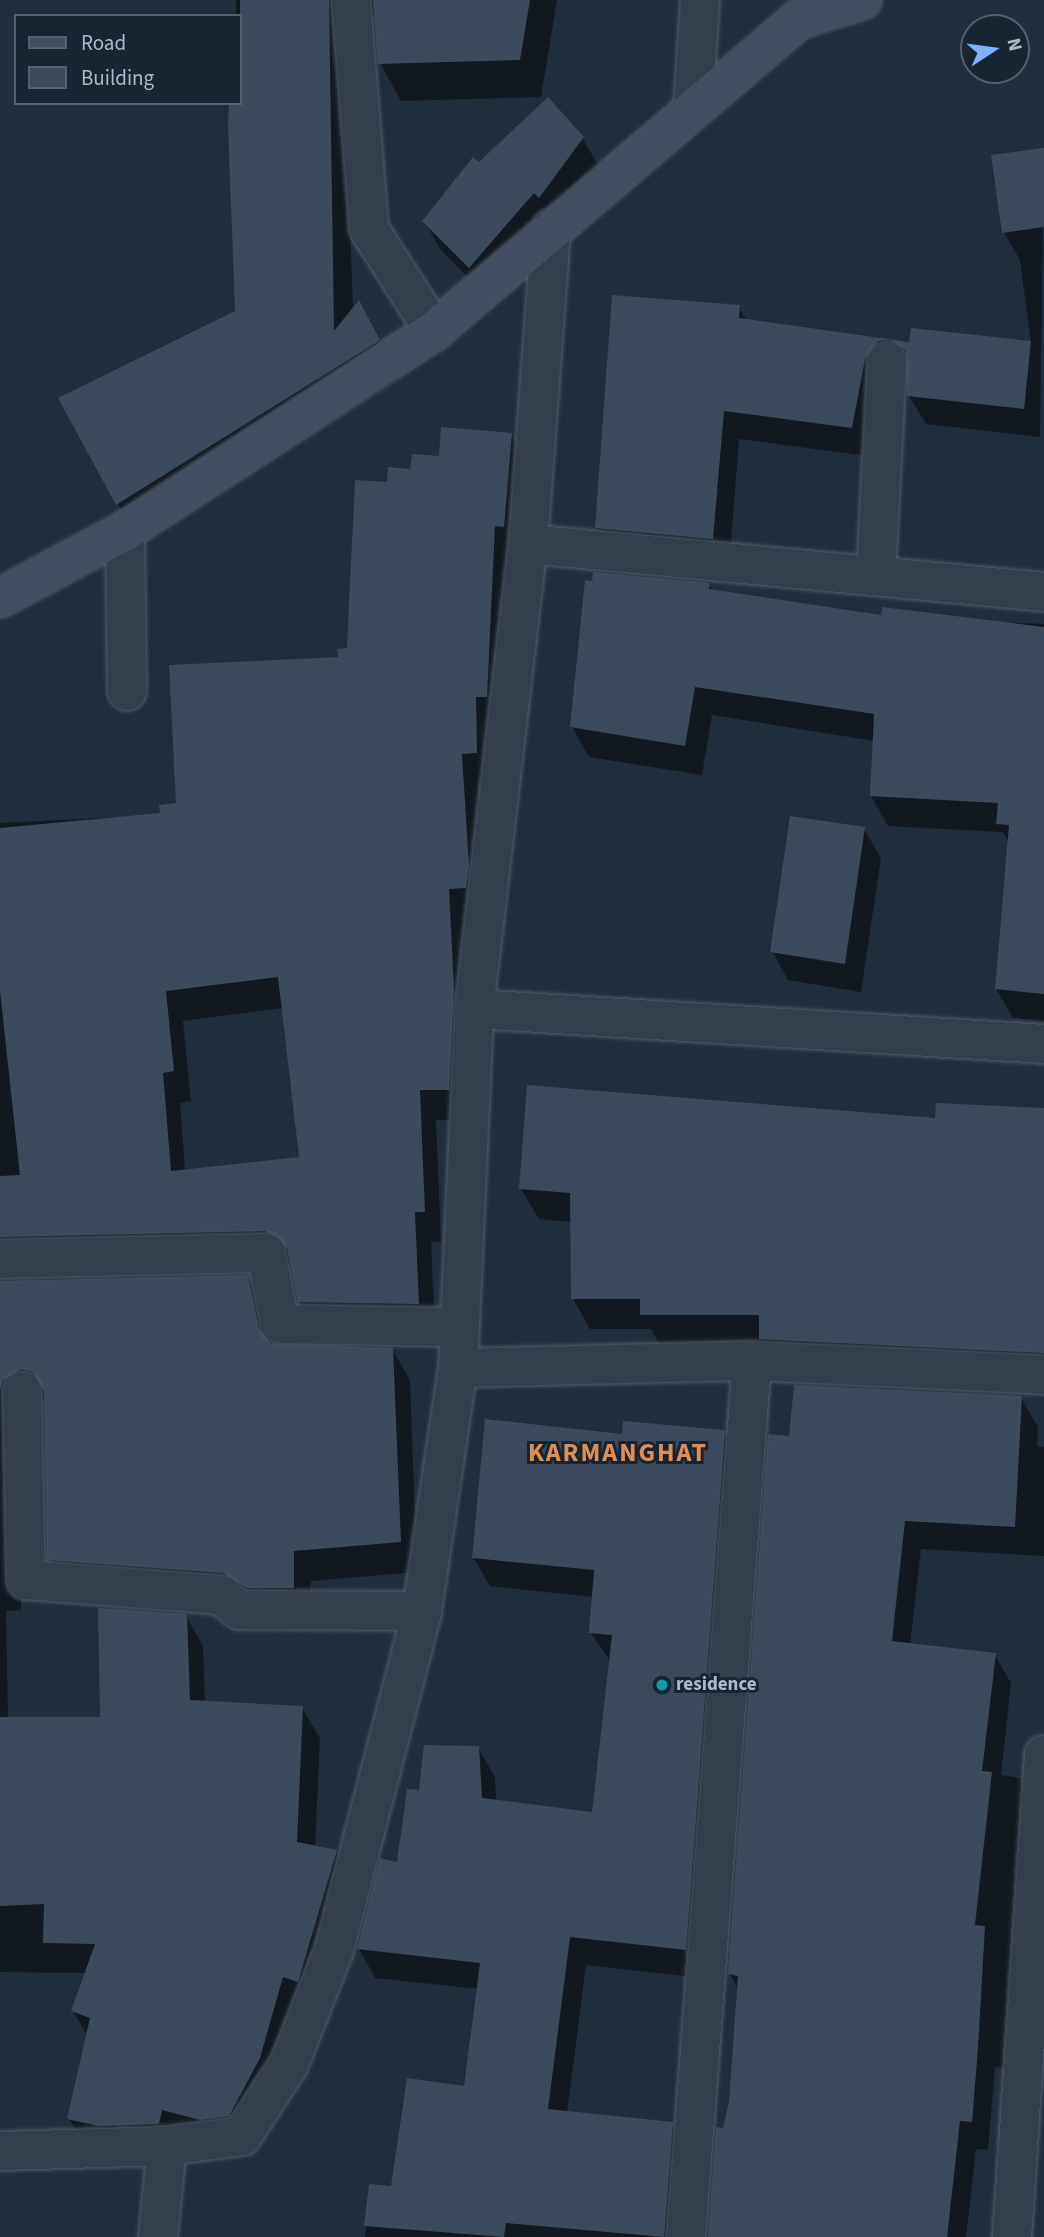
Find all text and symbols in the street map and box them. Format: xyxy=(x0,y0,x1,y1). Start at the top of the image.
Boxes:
legend xyxy=(14,14,242,105)
north arrow xyxy=(960,14,1030,84)
text: Road xyxy=(81,28,126,58)
text: N xyxy=(999,35,1029,54)
text: Building xyxy=(81,63,154,93)
district label: KARMANGHAT xyxy=(529,1437,707,1469)
place label: residence xyxy=(676,1674,757,1696)
marker: residence xyxy=(654,1677,670,1693)

